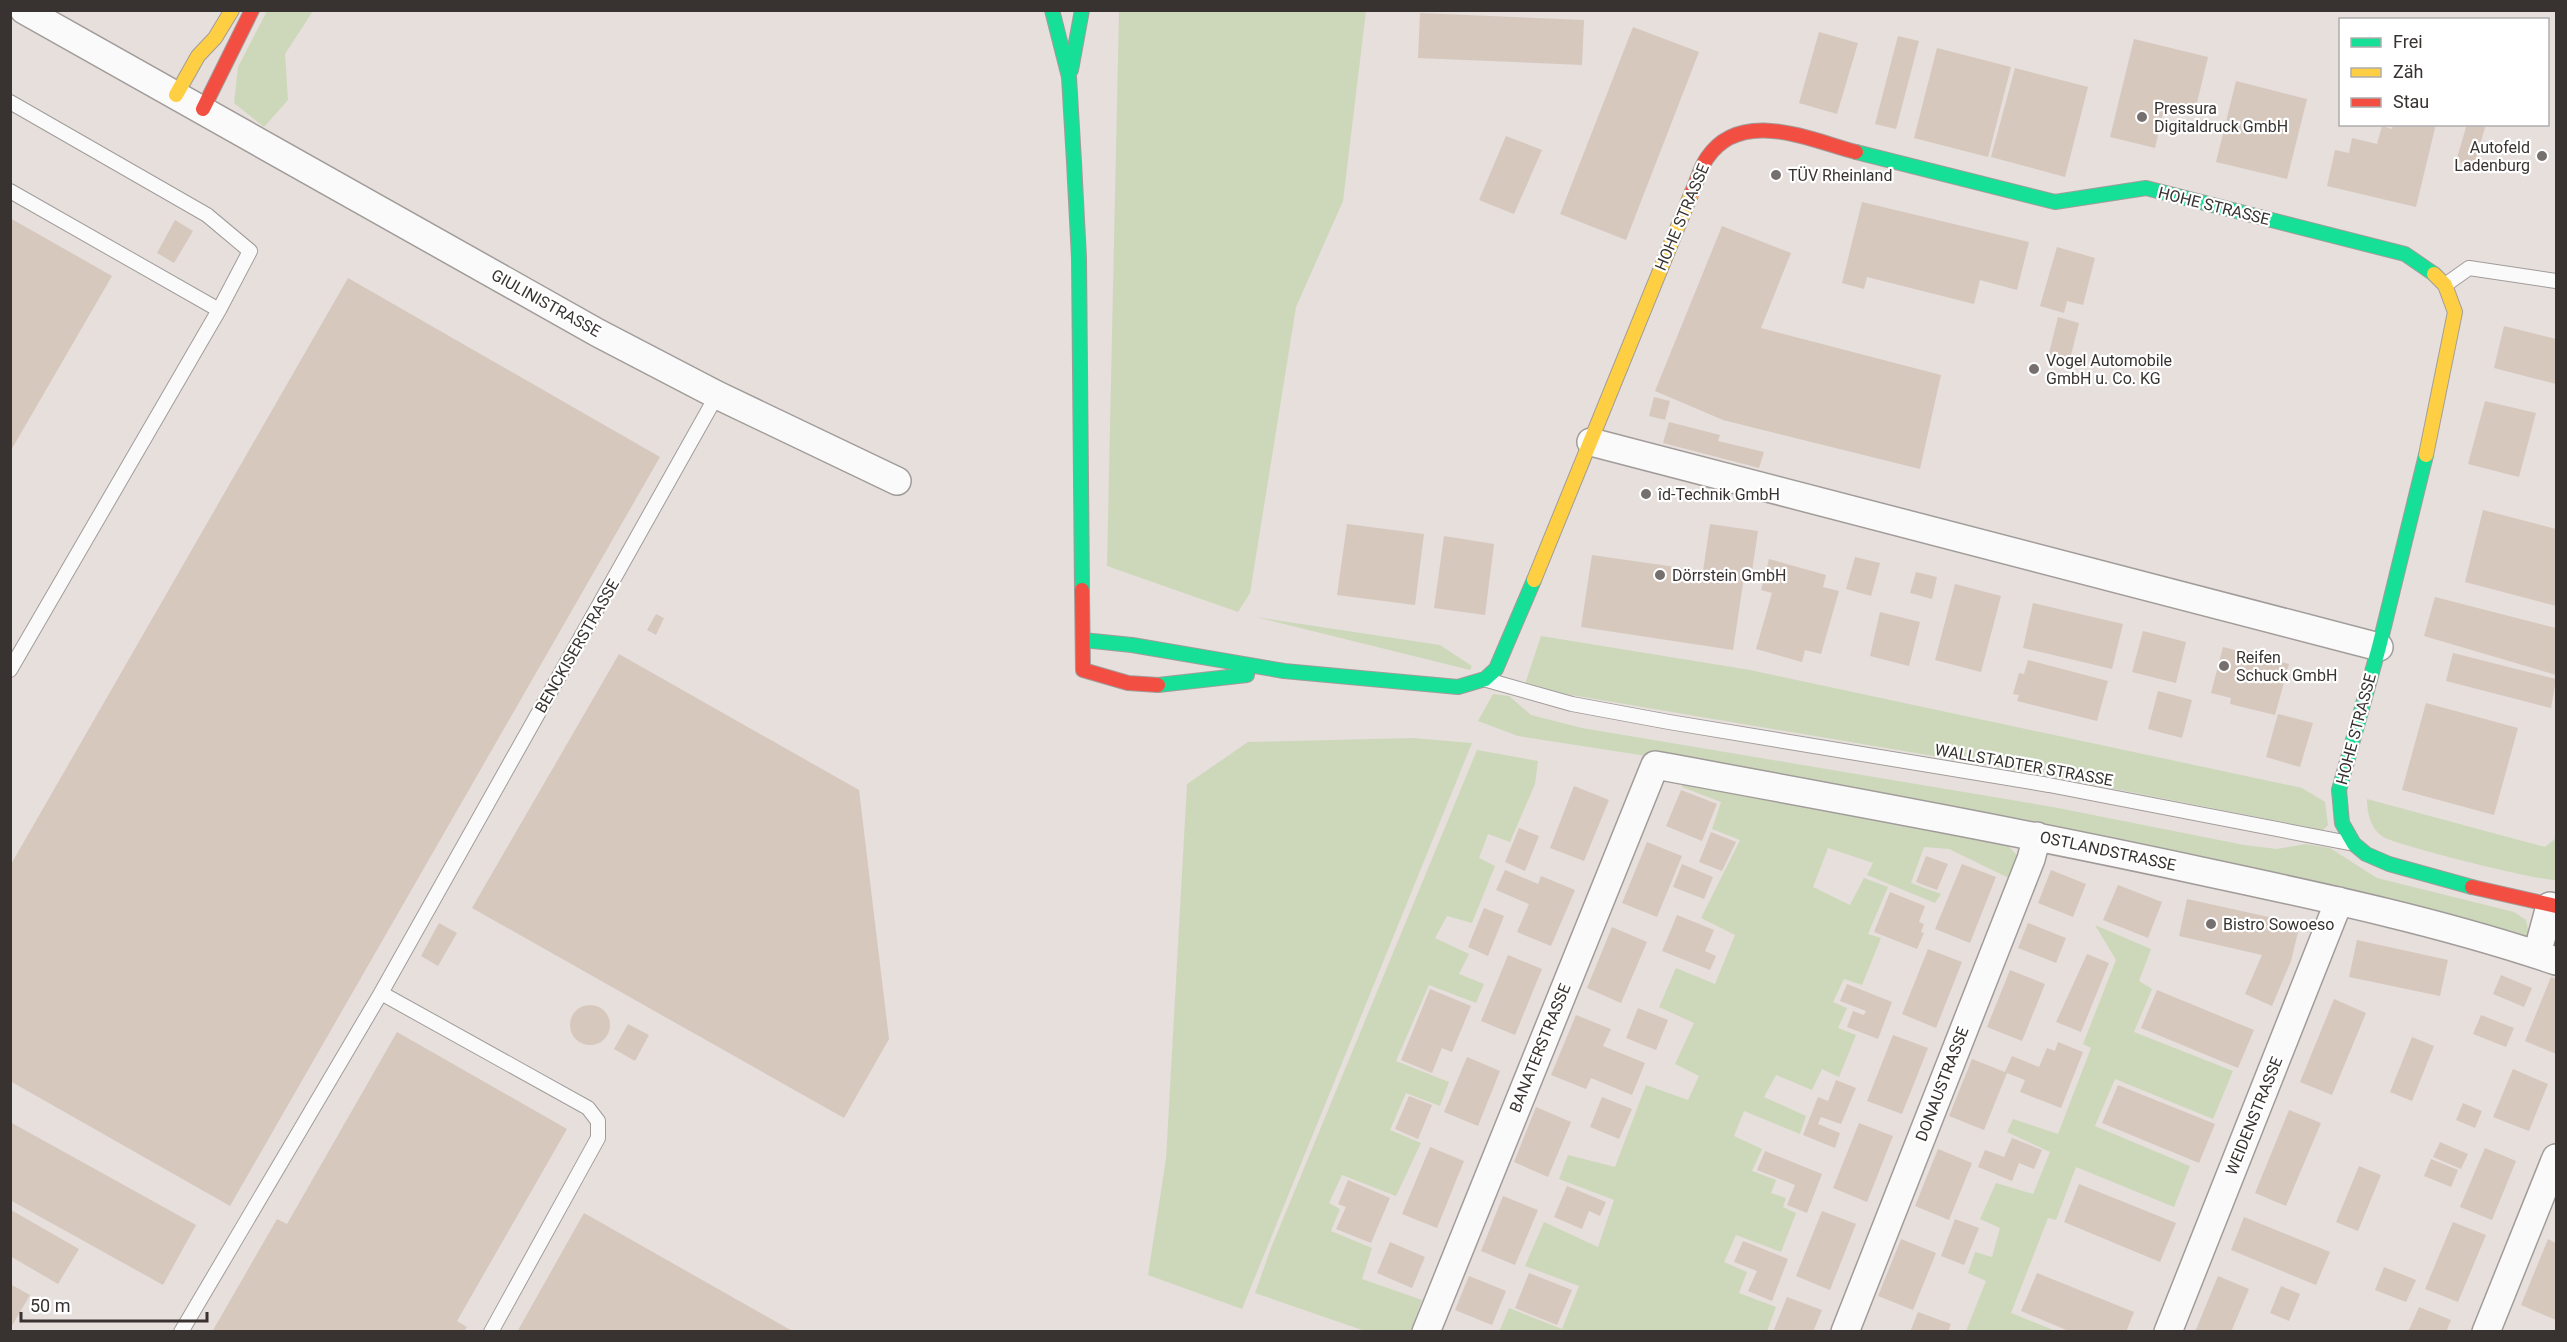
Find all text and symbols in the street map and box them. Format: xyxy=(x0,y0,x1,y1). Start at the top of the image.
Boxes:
legend xyxy=(2339,18,2549,126)
text: Frei xyxy=(2393,31,2423,52)
text: Zäh xyxy=(2393,61,2424,82)
text: Stau xyxy=(2393,91,2429,112)
place label: Pressura Digitaldruck GmbH xyxy=(2154,99,2288,136)
marker: Pressura Digitaldruck GmbH xyxy=(2135,110,2149,124)
place label: Autofeld Ladenburg xyxy=(2454,138,2530,175)
marker: Autofeld Ladenburg xyxy=(2535,149,2549,163)
street label: HOHE STRASSE xyxy=(1651,161,1713,273)
place label: TÜV Rheinland xyxy=(1788,166,1892,185)
marker: TÜV Rheinland xyxy=(1769,168,1783,182)
street label: HOHE STRASSE xyxy=(2156,183,2272,229)
street label: GIULINISTRASSE xyxy=(488,265,604,341)
place label: Vogel Automobile GmbH u. Co. KG xyxy=(2046,351,2172,388)
marker: Vogel Automobile GmbH u. Co. KG xyxy=(2027,362,2041,376)
place label: îd-Technik GmbH xyxy=(1657,485,1780,504)
marker: îd-Technik GmbH xyxy=(1639,487,1653,501)
place label: Dörrstein GmbH xyxy=(1672,566,1786,585)
marker: Dörrstein GmbH xyxy=(1653,568,1667,582)
street label: BENCKISERSTRASSE xyxy=(531,576,623,716)
place label: Reifen Schuck GmbH xyxy=(2236,648,2337,685)
marker: Reifen Schuck GmbH xyxy=(2217,659,2231,673)
street label: HOHE STRASSE xyxy=(2332,671,2380,787)
street label: WALLSTADTER STRASSE xyxy=(1933,740,2115,790)
street label: OSTLANDSTRASSE xyxy=(2038,827,2178,875)
place label: Bistro Sowoeso xyxy=(2223,915,2334,934)
marker: Bistro Sowoeso xyxy=(2204,917,2218,931)
street label: BANATERSTRASSE xyxy=(1505,981,1575,1115)
street label: DONAUSTRASSE xyxy=(1911,1024,1973,1144)
street label: WEIDENSTRASSE xyxy=(2222,1054,2286,1178)
scale bar xyxy=(21,1285,207,1323)
text: 50 m xyxy=(30,1295,70,1316)

